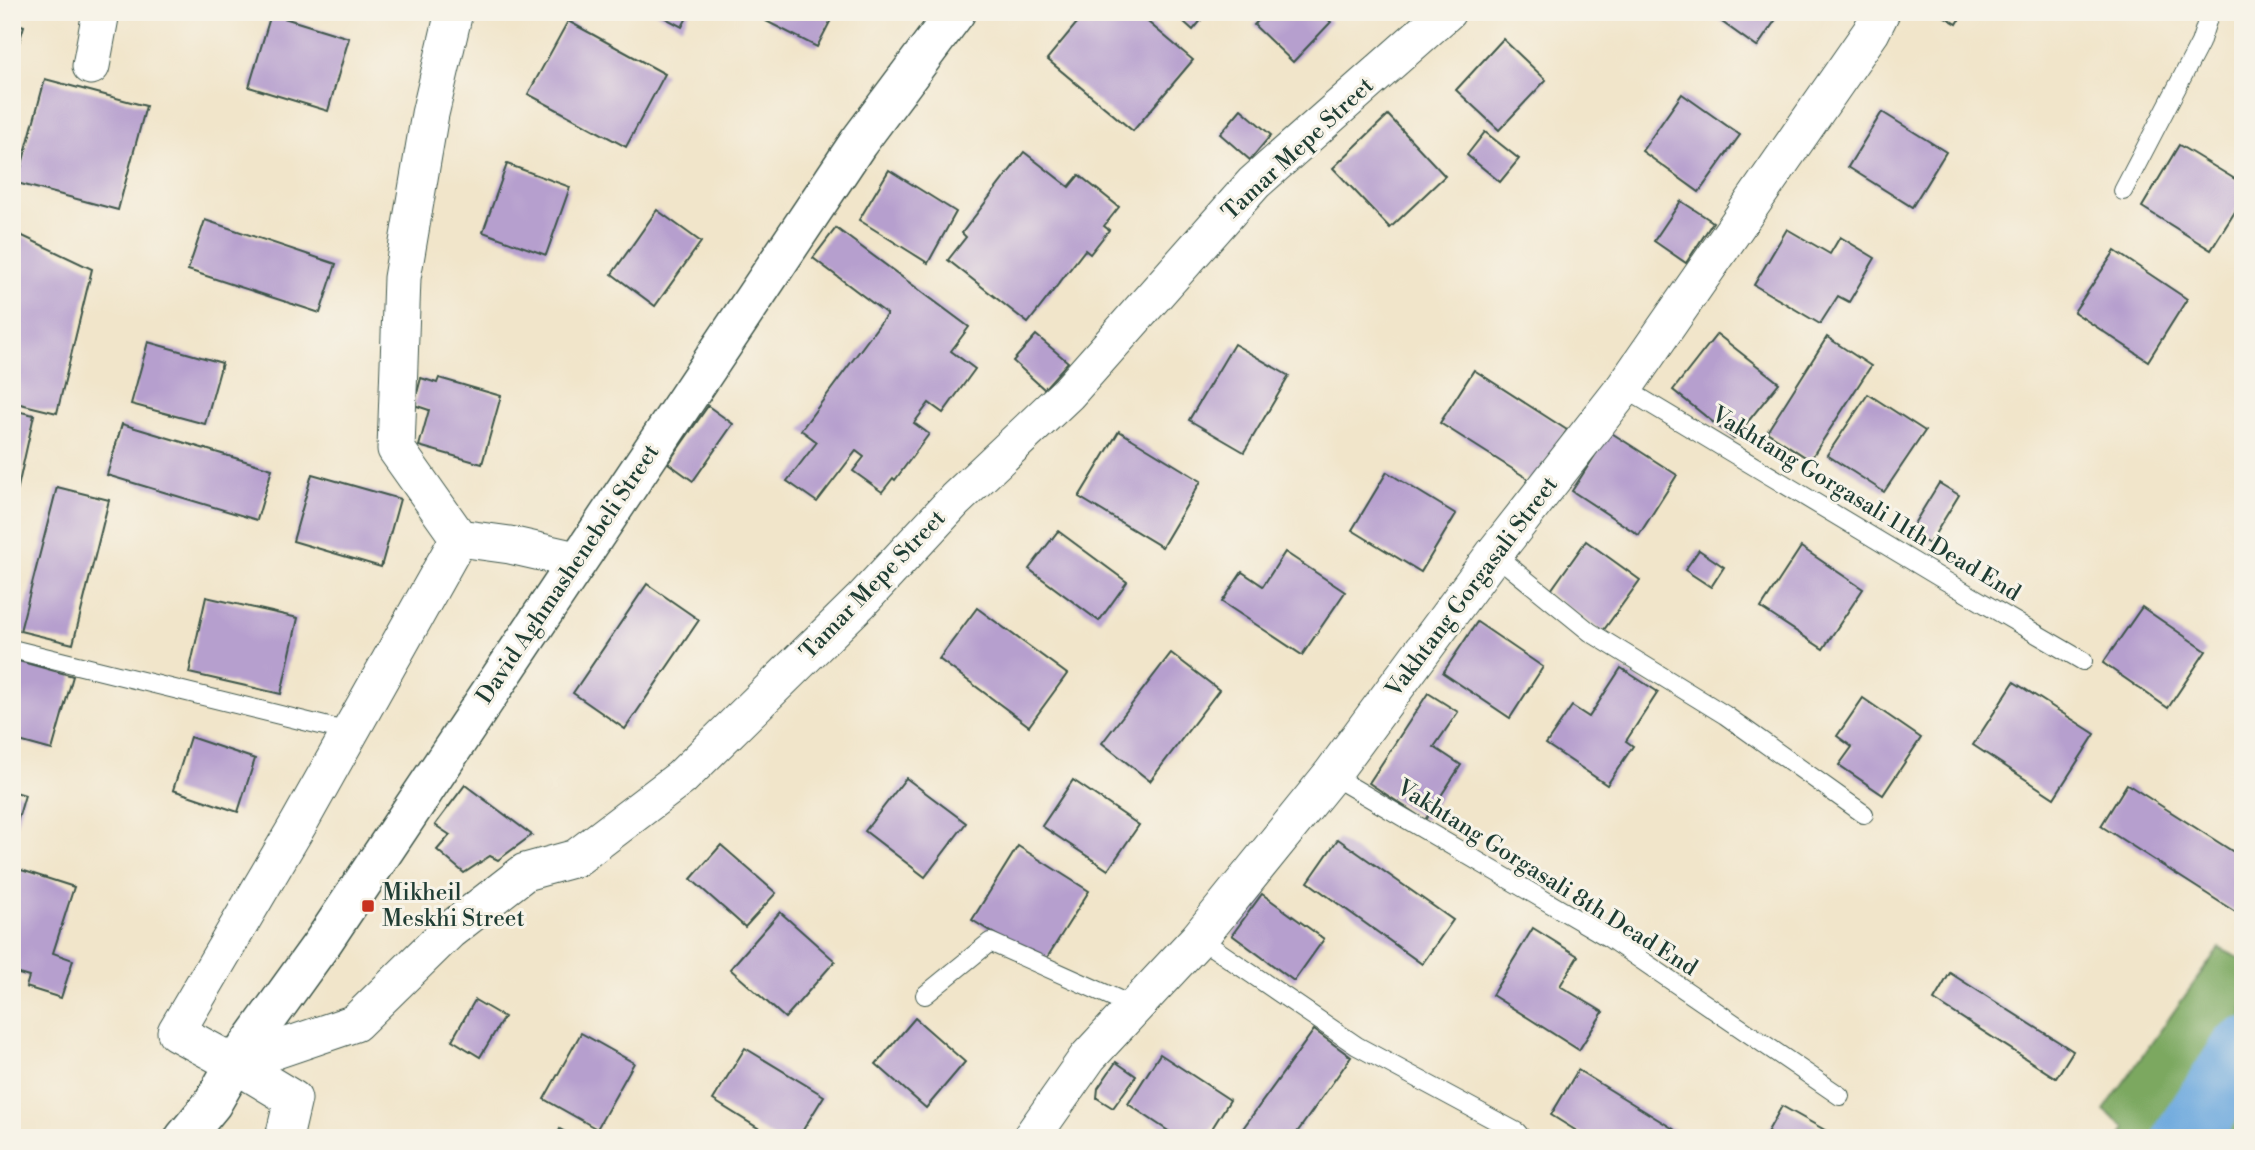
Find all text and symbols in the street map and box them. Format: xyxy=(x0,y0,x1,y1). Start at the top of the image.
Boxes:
street label: Tamar Mepe Street xyxy=(1216,72,1380,226)
street label: Vakhtang Gorgasali 11th Dead End xyxy=(1706,400,2026,608)
street label: David Aghmashenebeli Street xyxy=(471,439,665,709)
street label: Vakhtang Gorgasali Street xyxy=(1379,471,1564,704)
street label: Tamar Mepe Street xyxy=(795,504,951,666)
street label: Vakhtang Gorgasali 8th Dead End xyxy=(1391,773,1702,982)
place label: Mikheil Meskhi Street xyxy=(382,879,525,933)
marker: Mikheil Meskhi Street xyxy=(360,898,376,914)

